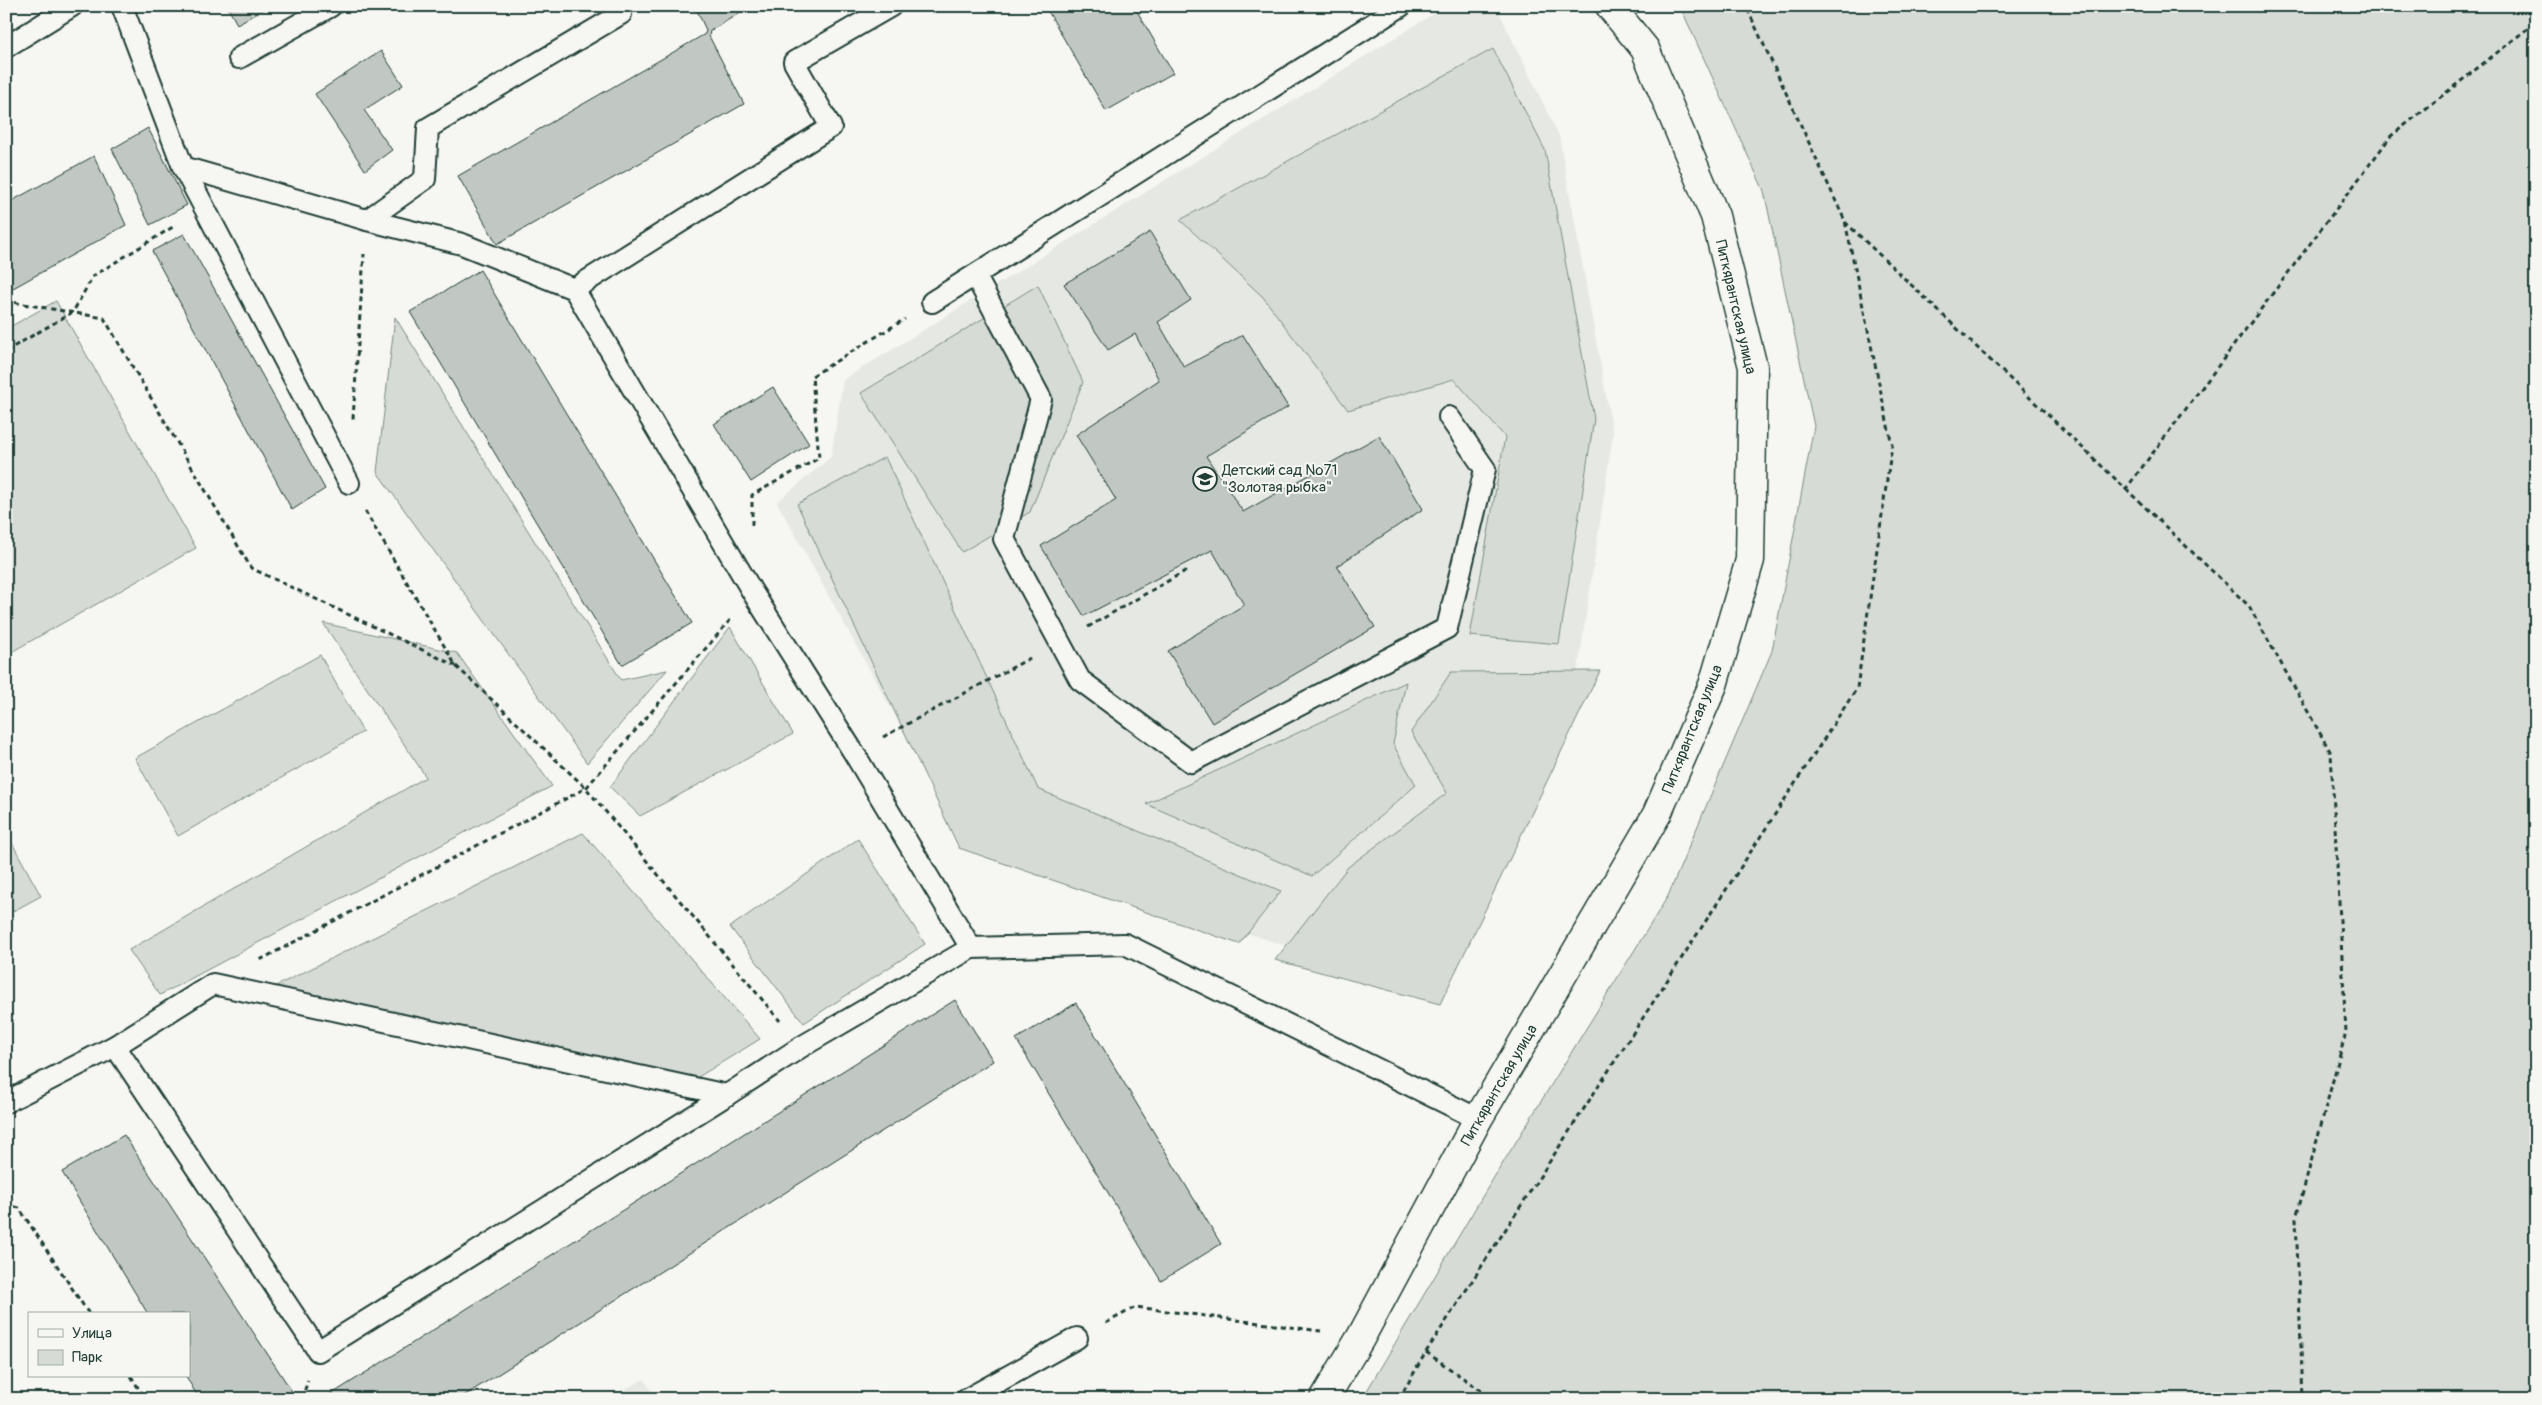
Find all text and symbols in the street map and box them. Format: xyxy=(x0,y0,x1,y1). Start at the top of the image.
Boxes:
street label: Питкярантская улица xyxy=(1711,238,1760,376)
place label: Детский сад №71 "Золотая рыбка" xyxy=(1221,461,1337,497)
school or university icon: Детский сад №71 "Золотая рыбка" xyxy=(1192,466,1218,492)
street label: Питкярантская улица xyxy=(1658,662,1727,796)
street label: Питкярантская улица xyxy=(1457,1021,1542,1149)
legend xyxy=(28,1312,190,1378)
text: Улица xyxy=(72,1324,112,1343)
text: Парк xyxy=(72,1348,103,1367)

